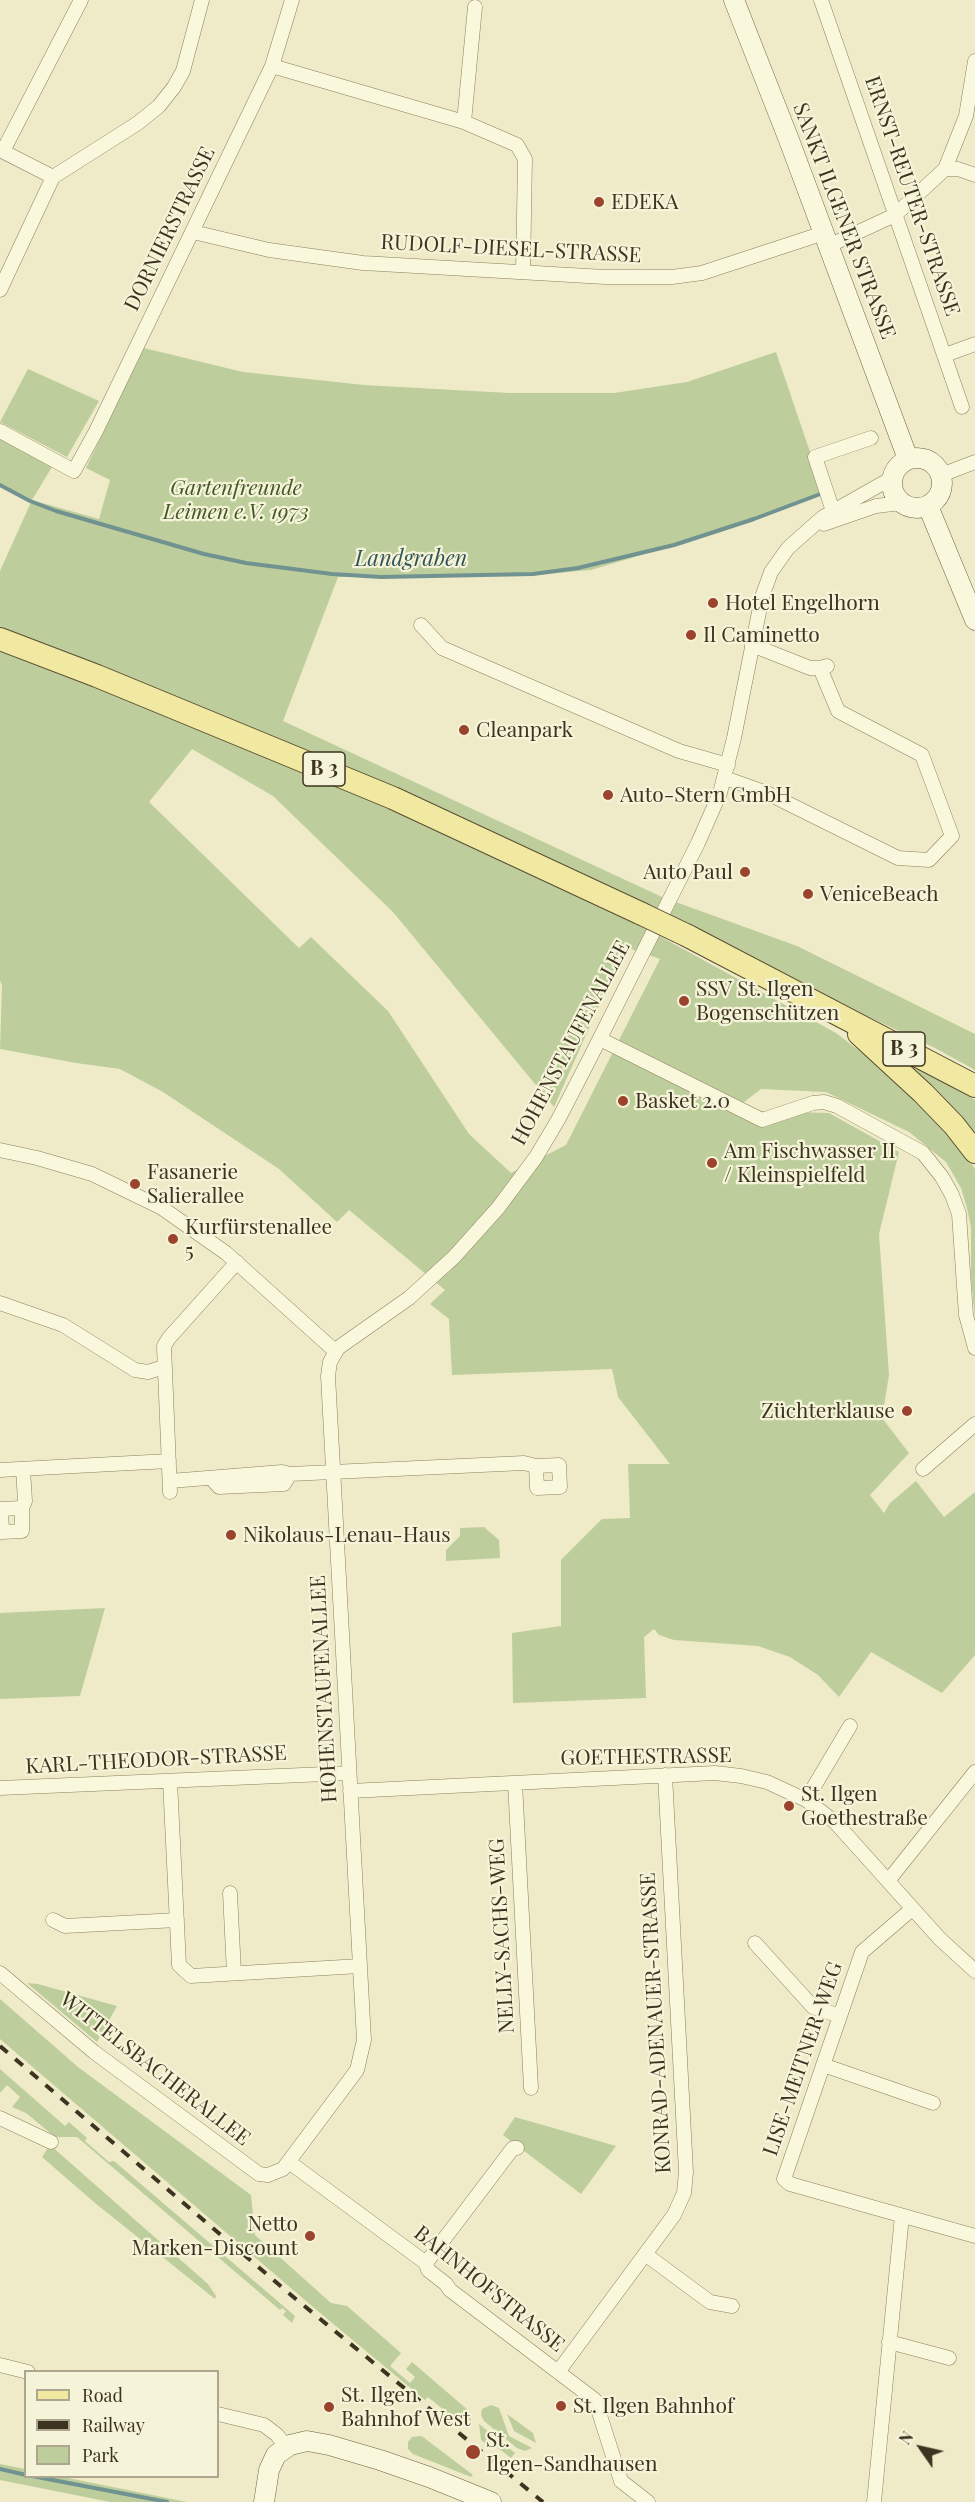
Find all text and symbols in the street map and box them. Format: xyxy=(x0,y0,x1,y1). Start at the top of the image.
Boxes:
street label: ERNST-REUTER-STRASSE xyxy=(859,73,965,319)
street label: SANKT ILGENER STRASSE xyxy=(787,99,901,343)
street label: DORNIERSTRASSE xyxy=(119,143,221,315)
place label: EDEKA xyxy=(611,189,679,215)
marker: EDEKA xyxy=(592,195,606,209)
street label: RUDOLF-DIESEL-STRASSE xyxy=(380,230,642,268)
park label: Gartenfreunde Leimen e.V. 1973 xyxy=(163,475,309,525)
water label: Landgraben xyxy=(355,546,467,572)
place label: Hotel Engelhorn xyxy=(725,590,880,616)
marker: Hotel Engelhorn xyxy=(706,596,720,610)
place label: Il Caminetto xyxy=(703,622,820,648)
marker: Il Caminetto xyxy=(684,628,698,642)
place label: Cleanpark xyxy=(476,717,573,743)
marker: Cleanpark xyxy=(457,723,471,737)
road number: B 3 xyxy=(303,752,345,786)
place label: Auto-Stern GmbH xyxy=(620,782,791,808)
marker: Auto-Stern GmbH xyxy=(601,788,615,802)
place label: Auto Paul xyxy=(643,859,733,885)
marker: Auto Paul xyxy=(738,865,752,879)
place label: VeniceBeach xyxy=(820,881,939,907)
marker: VeniceBeach xyxy=(801,887,815,901)
street label: HOHENSTAUFENALLEE xyxy=(506,936,636,1150)
place label: SSV St. Ilgen Bogenschützen xyxy=(696,976,839,1026)
marker: SSV St. Ilgen Bogenschützen xyxy=(677,994,691,1008)
road number: B 3 xyxy=(883,1032,925,1066)
place label: Basket 2.0 xyxy=(635,1088,730,1114)
marker: Basket 2.0 xyxy=(616,1094,630,1108)
place label: Am Fischwasser II / Kleinspielfeld xyxy=(724,1138,896,1188)
marker: Am Fischwasser II / Kleinspielfeld xyxy=(705,1156,719,1170)
place label: Fasanerie Salierallee xyxy=(147,1159,244,1209)
marker: Fasanerie Salierallee xyxy=(128,1177,142,1191)
place label: Kurfürstenallee 5 xyxy=(185,1214,332,1264)
marker: Kurfürstenallee 5 xyxy=(166,1232,180,1246)
place label: Züchterklause xyxy=(761,1398,895,1424)
marker: Züchterklause xyxy=(900,1404,914,1418)
place label: Nikolaus-Lenau-Haus xyxy=(243,1522,451,1548)
marker: Nikolaus-Lenau-Haus xyxy=(224,1528,238,1542)
street label: HOHENSTAUFENALLEE xyxy=(305,1574,343,1804)
street label: KARL-THEODOR-STRASSE xyxy=(25,1741,287,1779)
street label: GOETHESTRASSE xyxy=(560,1743,732,1771)
place label: St. Ilgen Goethestraße xyxy=(801,1781,928,1831)
marker: St. Ilgen Goethestraße xyxy=(782,1799,796,1813)
street label: NELLY-SACHS-WEG xyxy=(484,1838,520,2034)
street label: KONRAD-ADENAUER-STRASSE xyxy=(636,1872,676,2174)
street label: LISE-MEITNER-WEG xyxy=(758,1959,848,2159)
street label: WITTELSBACHERALLEE xyxy=(55,1987,255,2151)
place label: Netto Marken-Discount xyxy=(131,2211,298,2261)
street label: BAHNHOFSTRASSE xyxy=(409,2221,569,2357)
marker: Netto Marken-Discount xyxy=(303,2229,317,2243)
legend xyxy=(24,2370,219,2478)
place label: St. Ilgen Bahnhof West xyxy=(341,2382,470,2432)
text: Road xyxy=(82,2383,123,2407)
place label: St. Ilgen Bahnhof xyxy=(573,2393,734,2419)
marker: St. Ilgen Bahnhof xyxy=(554,2399,568,2413)
marker: St. Ilgen Bahnhof West xyxy=(322,2400,336,2414)
text: Railway xyxy=(82,2413,145,2437)
north arrow xyxy=(891,2418,951,2478)
place label: St. Ilgen-Sandhausen xyxy=(486,2427,658,2477)
text: N xyxy=(894,2427,918,2448)
text: Park xyxy=(82,2443,119,2467)
marker: St. Ilgen-Sandhausen xyxy=(464,2443,482,2461)

